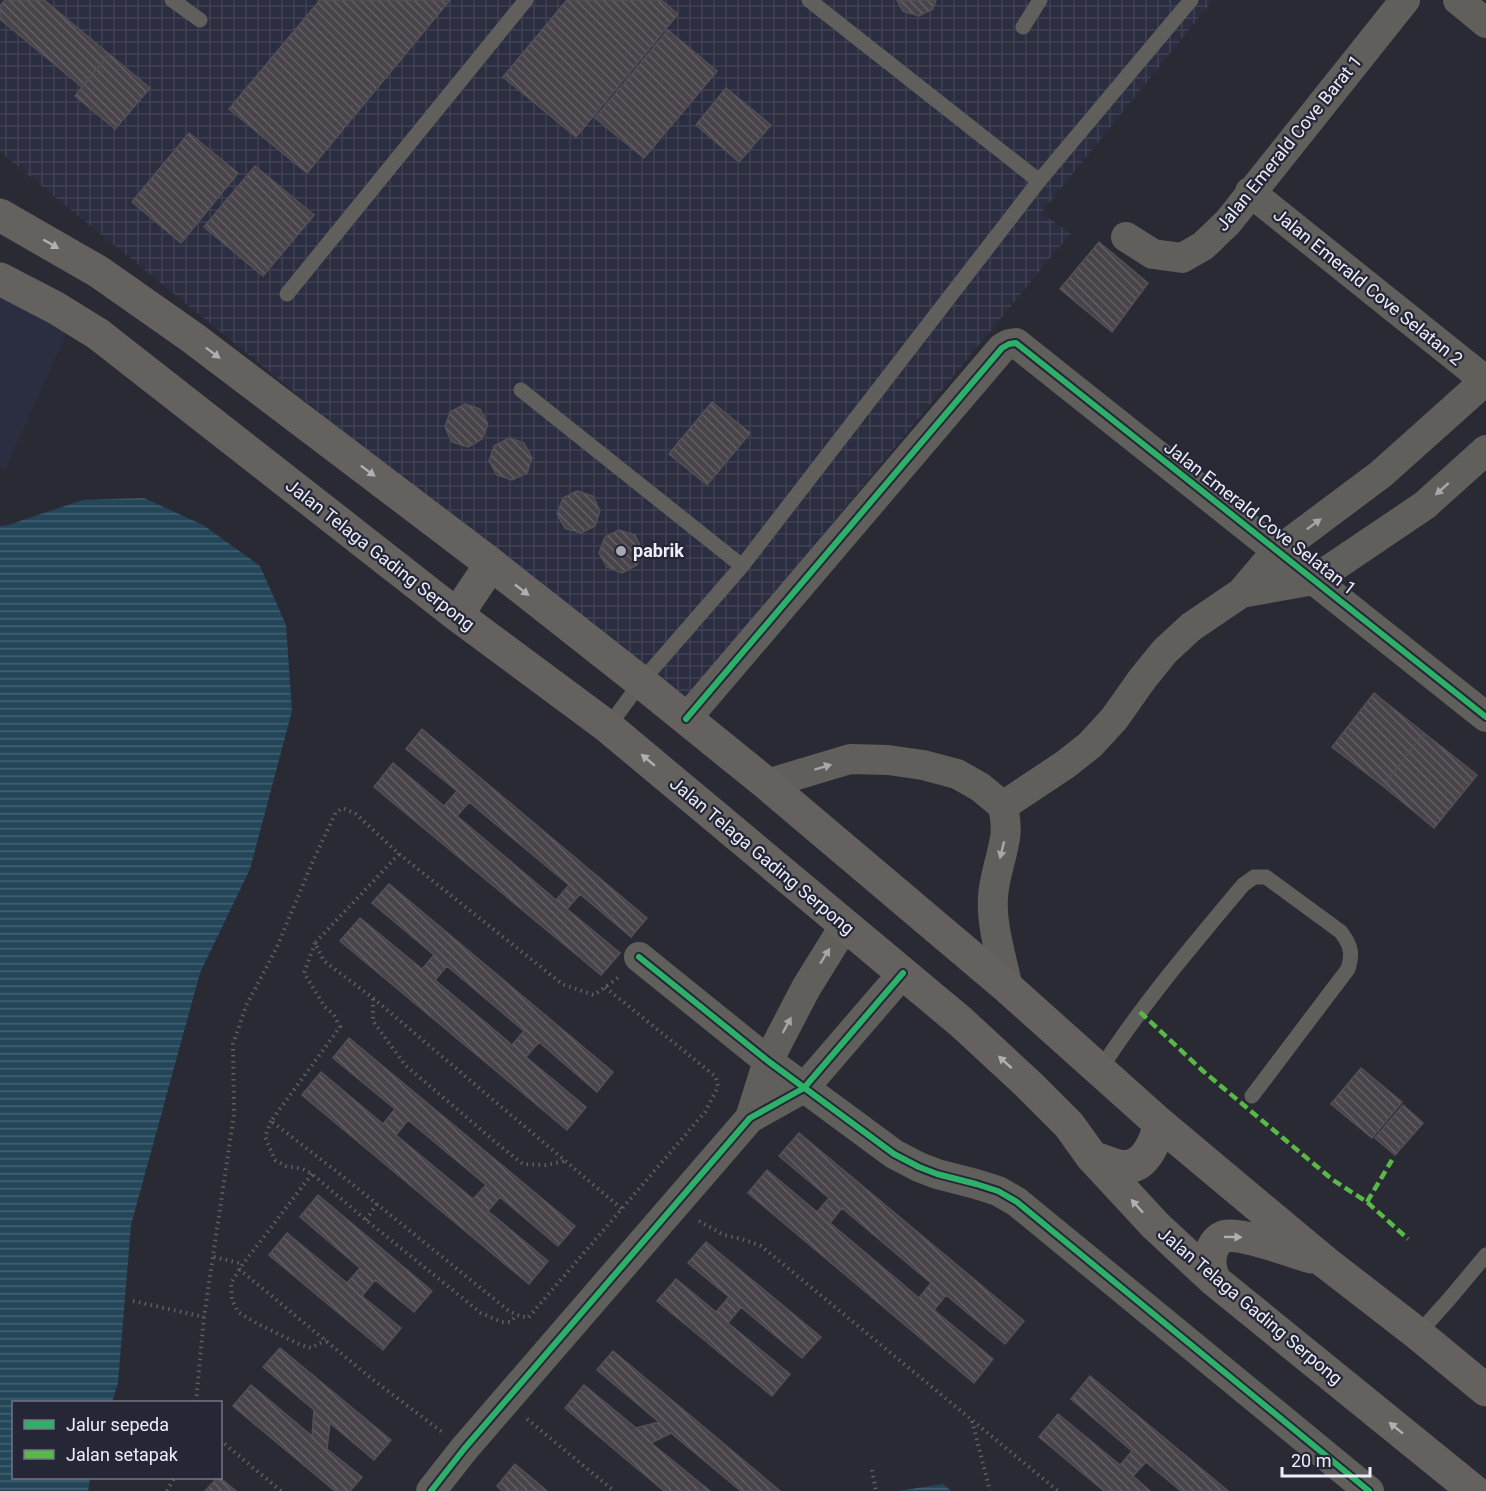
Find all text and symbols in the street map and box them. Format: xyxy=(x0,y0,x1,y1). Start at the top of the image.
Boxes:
street label: Jalan Emerald Cove Barat 1 xyxy=(1211,51,1366,235)
street label: Jalan Emerald Cove Selatan 2 xyxy=(1269,204,1467,369)
one-way arrow xyxy=(43,239,60,249)
one-way arrow xyxy=(205,346,220,358)
street label: Jalan Emerald Cove Selatan 1 xyxy=(1160,436,1360,599)
one-way arrow xyxy=(360,464,375,476)
street label: Jalan Telaga Gading Serpong xyxy=(282,474,479,635)
one-way arrow xyxy=(1435,482,1450,496)
one-way arrow xyxy=(1306,519,1321,531)
place label: pabrik xyxy=(633,540,684,561)
marker: pabrik xyxy=(614,544,628,558)
one-way arrow xyxy=(515,583,530,595)
one-way arrow xyxy=(641,754,656,767)
one-way arrow xyxy=(814,762,832,771)
street label: Jalan Telaga Gading Serpong xyxy=(666,772,859,939)
one-way arrow xyxy=(997,840,1007,859)
one-way arrow xyxy=(820,948,831,965)
one-way arrow xyxy=(782,1016,792,1033)
one-way arrow xyxy=(998,1056,1013,1069)
one-way arrow xyxy=(1130,1198,1144,1213)
street label: Jalan Telaga Gading Serpong xyxy=(1154,1222,1347,1389)
one-way arrow xyxy=(1224,1233,1243,1242)
legend xyxy=(12,1401,222,1479)
text: Jalur sepeda xyxy=(66,1414,169,1435)
one-way arrow xyxy=(1388,1421,1404,1434)
scale bar xyxy=(1282,1440,1370,1478)
text: Jalan setapak xyxy=(66,1444,179,1465)
text: 20 m xyxy=(1291,1450,1331,1471)

